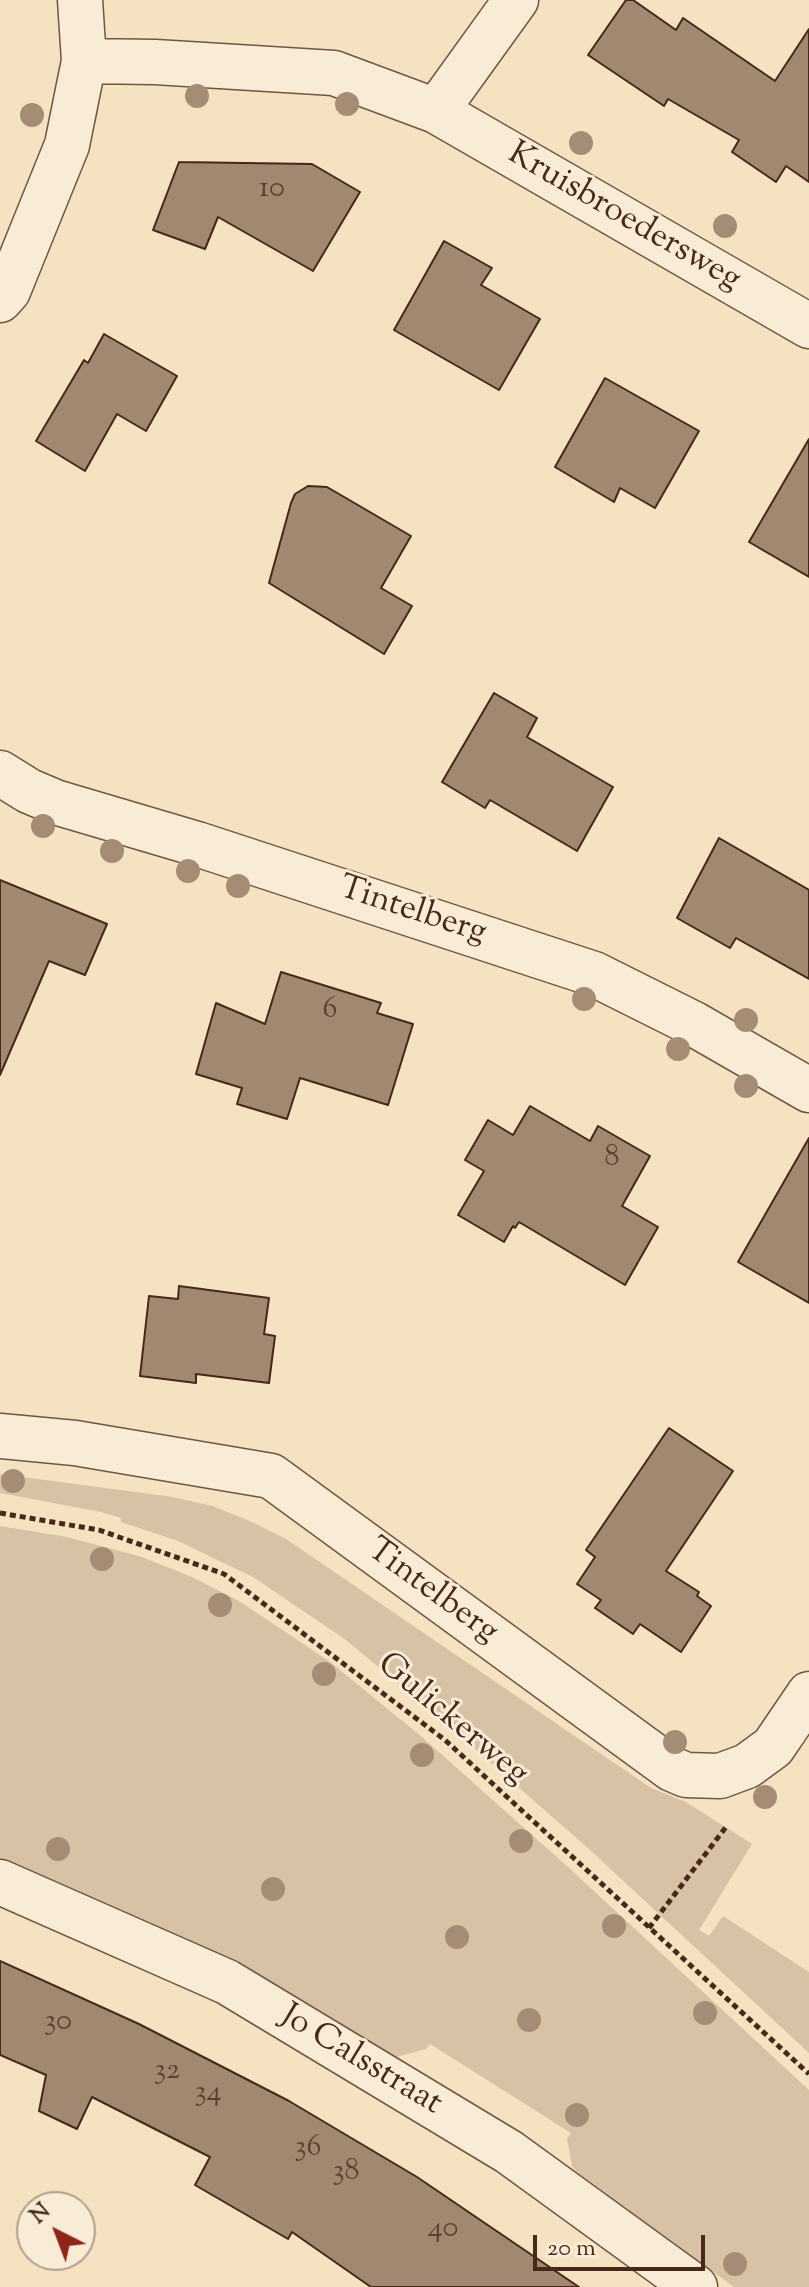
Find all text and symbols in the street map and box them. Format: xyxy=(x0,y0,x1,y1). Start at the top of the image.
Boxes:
street label: Kruisbroedersweg xyxy=(499,136,747,302)
house number: 10 xyxy=(259,173,285,209)
street label: Tintelberg xyxy=(333,870,491,956)
house number: 6 xyxy=(323,994,337,1030)
house number: 8 xyxy=(605,1142,619,1178)
street label: Tintelberg xyxy=(357,1532,505,1654)
street label: Gulickerweg xyxy=(367,1646,535,1796)
street label: Jo Calsstraat xyxy=(272,1998,448,2126)
house number: 30 xyxy=(44,2006,72,2042)
house number: 32 xyxy=(154,2055,180,2091)
house number: 34 xyxy=(194,2077,222,2113)
house number: 36 xyxy=(295,2132,321,2168)
house number: 38 xyxy=(332,2156,360,2192)
north arrow xyxy=(16,2191,96,2271)
text: N xyxy=(24,2197,59,2232)
house number: 40 xyxy=(428,2213,458,2249)
scale bar xyxy=(537,2219,709,2269)
text: 20 m xyxy=(547,2232,596,2266)

